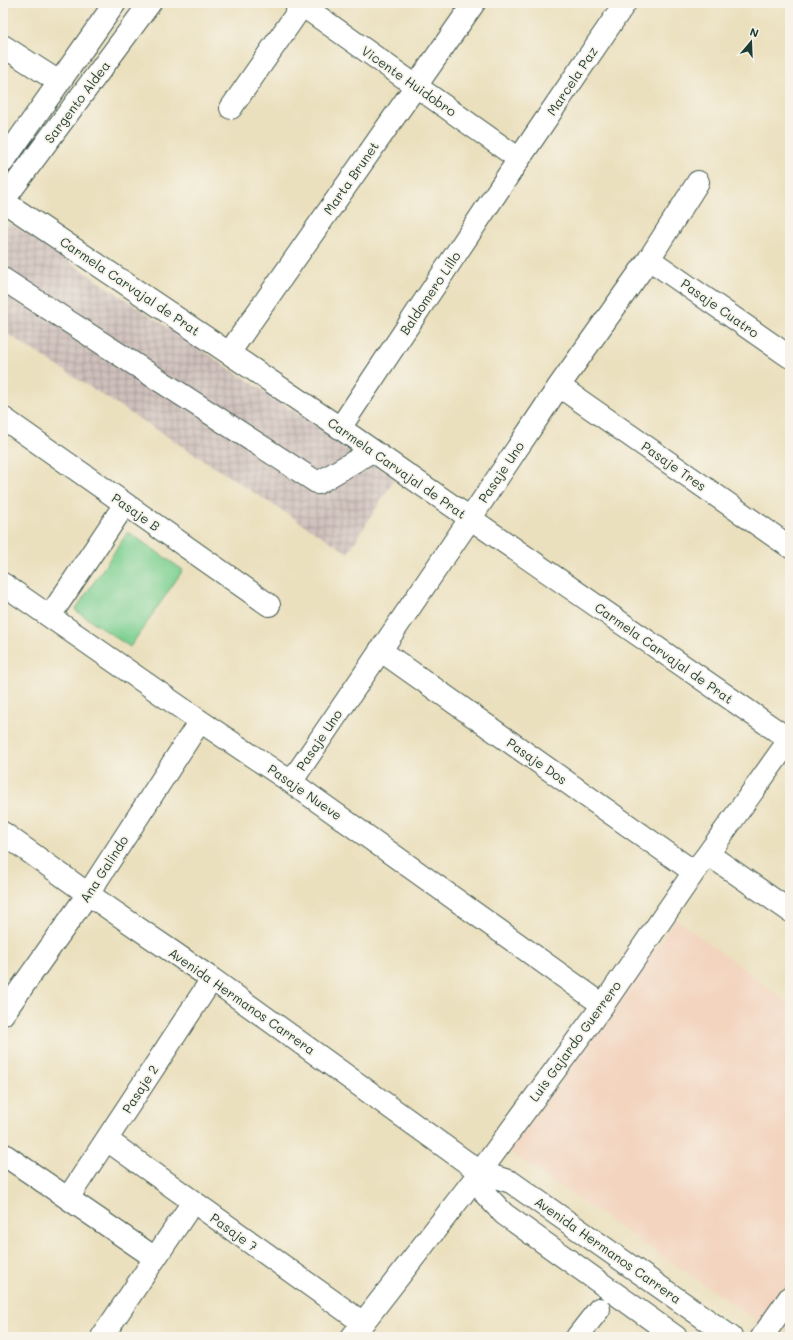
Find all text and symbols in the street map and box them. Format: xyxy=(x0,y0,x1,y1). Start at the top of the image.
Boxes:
north arrow xyxy=(731,22,771,62)
text: N xyxy=(748,24,761,41)
street label: Vicente Huidobro xyxy=(359,42,460,120)
street label: Marcela Paz xyxy=(542,43,601,118)
street label: Sargento Aldea xyxy=(40,57,113,146)
street label: Marta Brunet xyxy=(319,138,382,218)
street label: Carmela Carvajal de Prat xyxy=(57,232,204,339)
street label: Baldomero Lillo xyxy=(395,247,464,338)
street label: Pasaje Cuatro xyxy=(678,274,763,341)
street label: Carmela Carvajal de Prat xyxy=(325,413,470,522)
street label: Pasaje Uno xyxy=(474,437,528,506)
street label: Pasaje Tres xyxy=(639,437,710,494)
street label: Pasaje B xyxy=(109,489,164,534)
street label: Carmela Carvajal de Prat xyxy=(592,598,737,707)
street label: Pasaje Uno xyxy=(292,705,346,774)
street label: Pasaje Dos xyxy=(504,734,571,788)
street label: Pasaje Nueve xyxy=(265,760,346,823)
street label: Ana Galindo xyxy=(76,832,132,905)
street label: Avenida Hermanos Carrera xyxy=(166,943,319,1058)
street label: Luis Gajardo Guerrero xyxy=(525,977,624,1105)
street label: Pasaje 2 xyxy=(118,1061,161,1116)
street label: Avenida Hermanos Carrera xyxy=(532,1192,685,1307)
street label: Pasaje 7 xyxy=(207,1209,261,1254)

